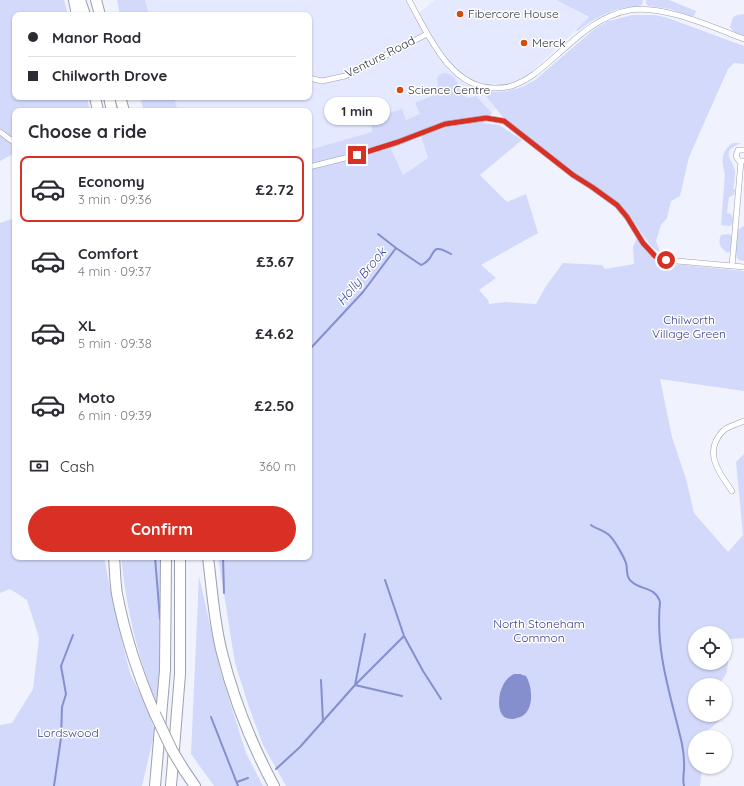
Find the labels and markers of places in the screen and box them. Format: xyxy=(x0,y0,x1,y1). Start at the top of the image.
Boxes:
place label: Fibercore House xyxy=(468,6,559,21)
marker: Fibercore House xyxy=(455,9,465,19)
place label: Merck xyxy=(532,35,566,50)
marker: Merck xyxy=(519,38,529,48)
place label: Science Centre xyxy=(408,82,490,97)
marker: Science Centre xyxy=(395,85,405,95)

